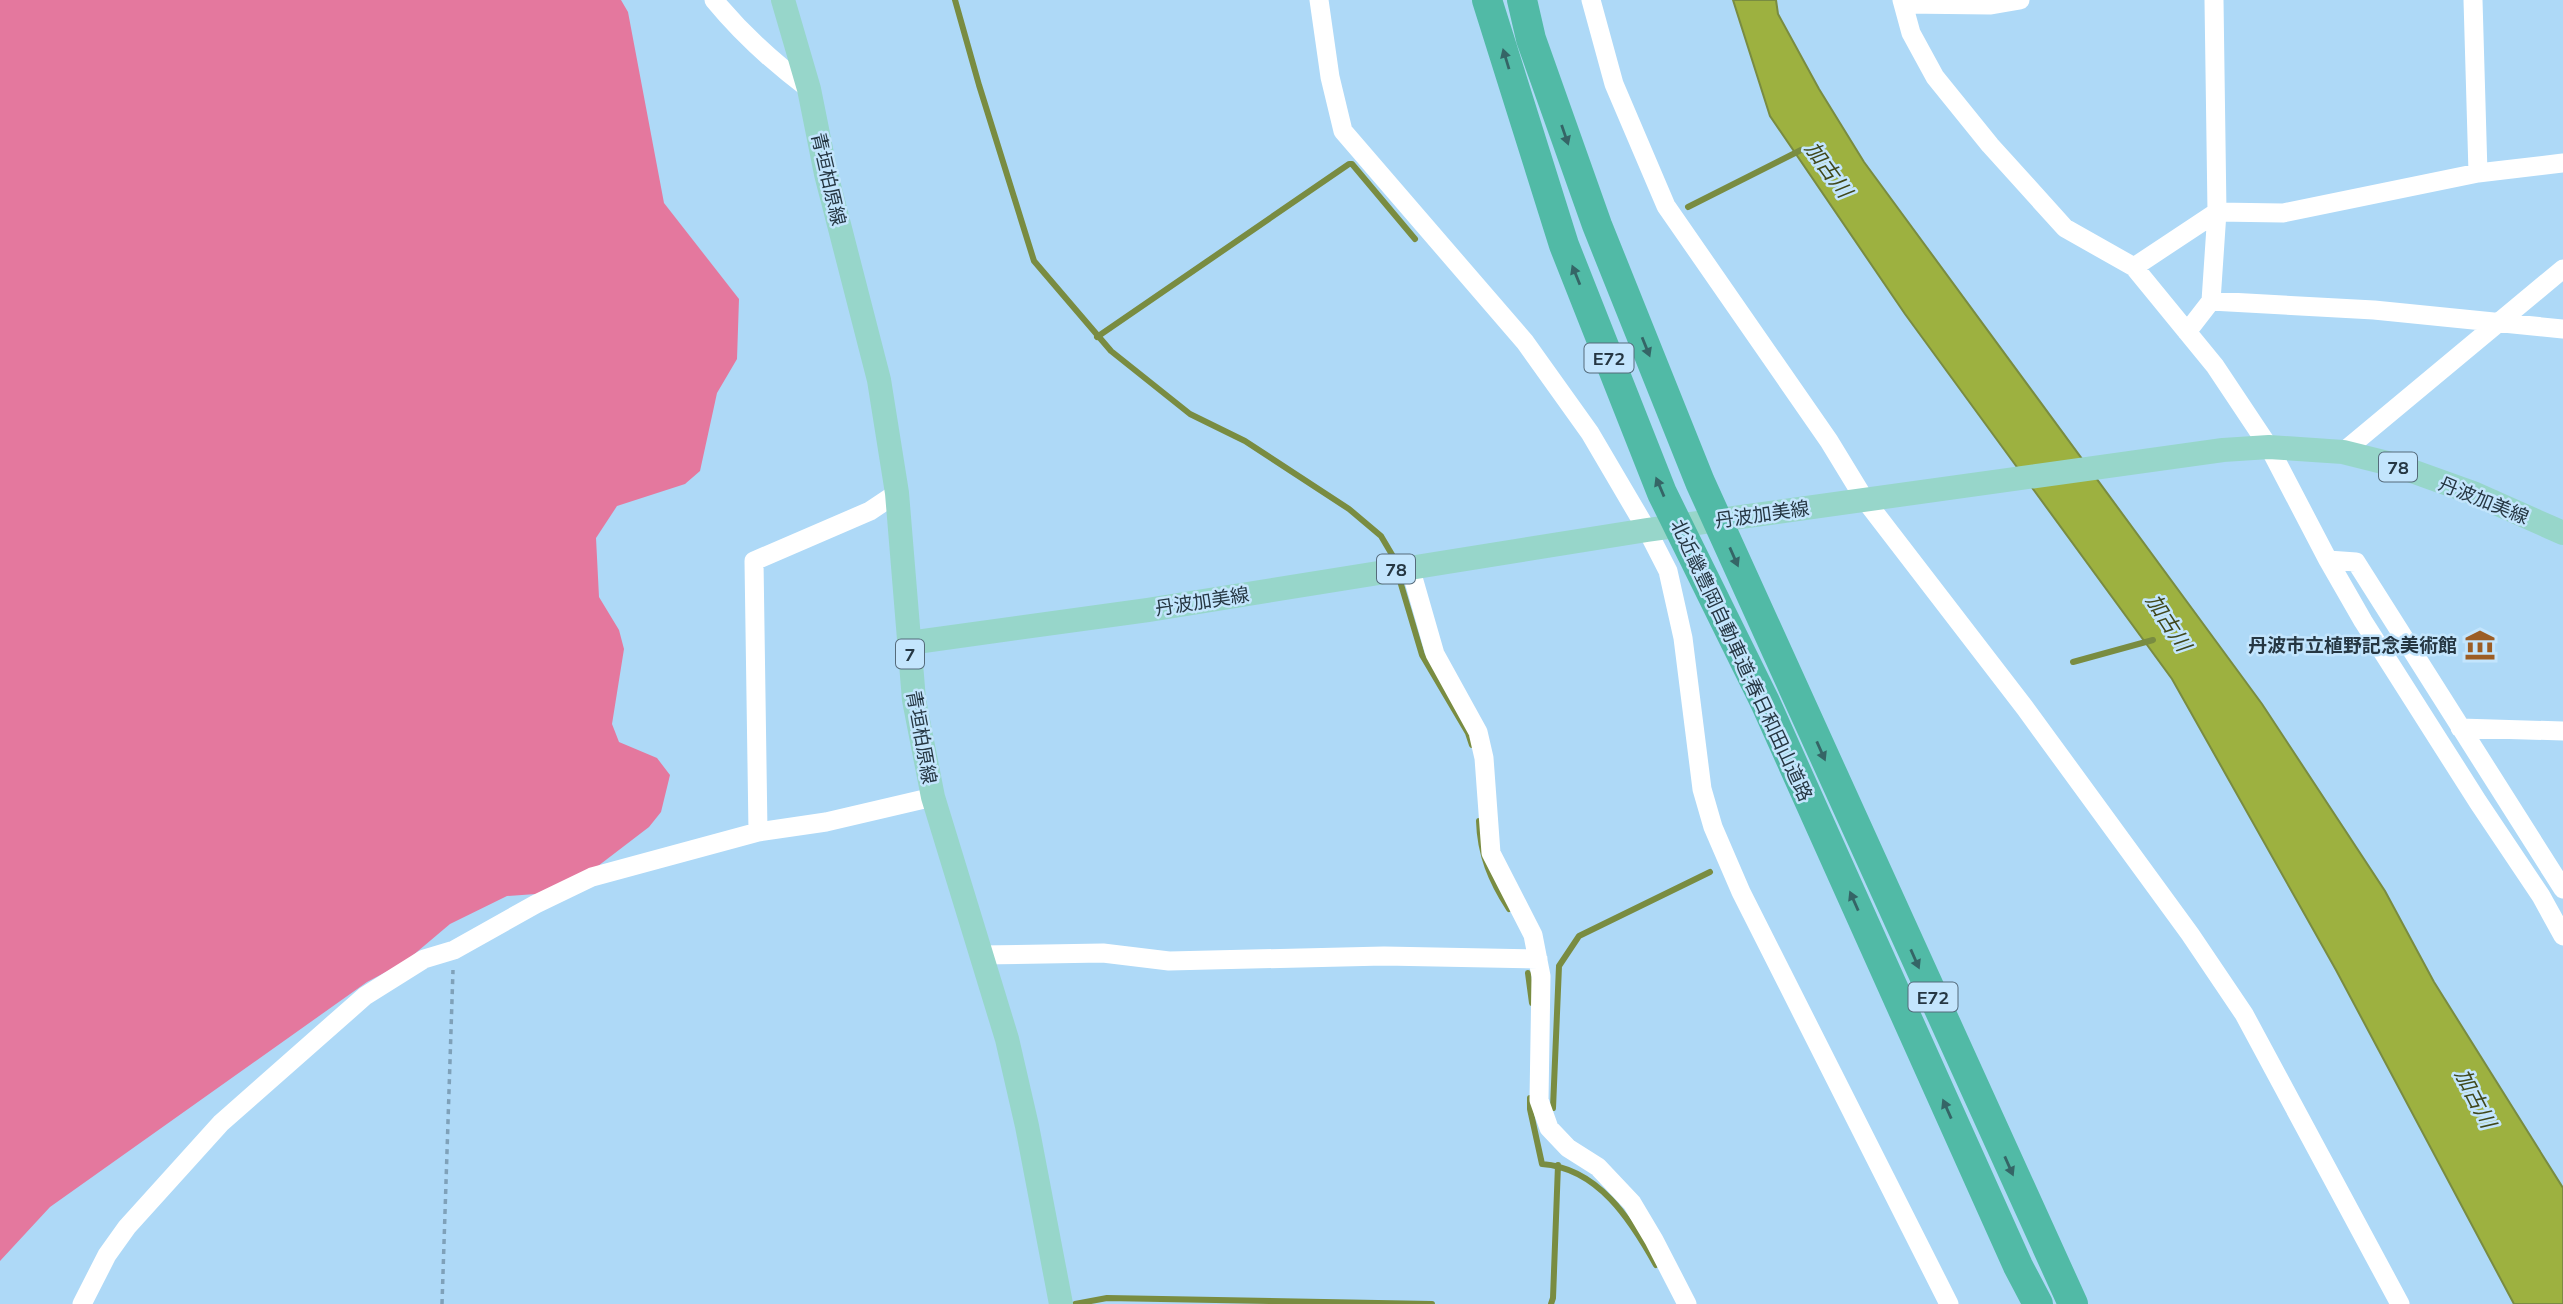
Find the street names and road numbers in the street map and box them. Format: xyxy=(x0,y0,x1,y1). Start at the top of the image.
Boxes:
street label: 青垣柏原線 xyxy=(807,130,851,228)
road number: E72 xyxy=(1584,344,1634,372)
road number: 78 xyxy=(2379,452,2417,481)
street label: 丹波加美線 xyxy=(2435,471,2533,529)
street label: 丹波加美線 xyxy=(1713,496,1811,532)
street label: 北近畿豊岡自動車道;春日和田山道路 xyxy=(1666,515,1818,805)
road number: 78 xyxy=(1377,554,1415,584)
street label: 丹波加美線 xyxy=(1153,582,1251,620)
road number: 7 xyxy=(896,640,924,668)
street label: 青垣柏原線 xyxy=(902,688,942,786)
road number: E72 xyxy=(1909,982,1958,1012)

